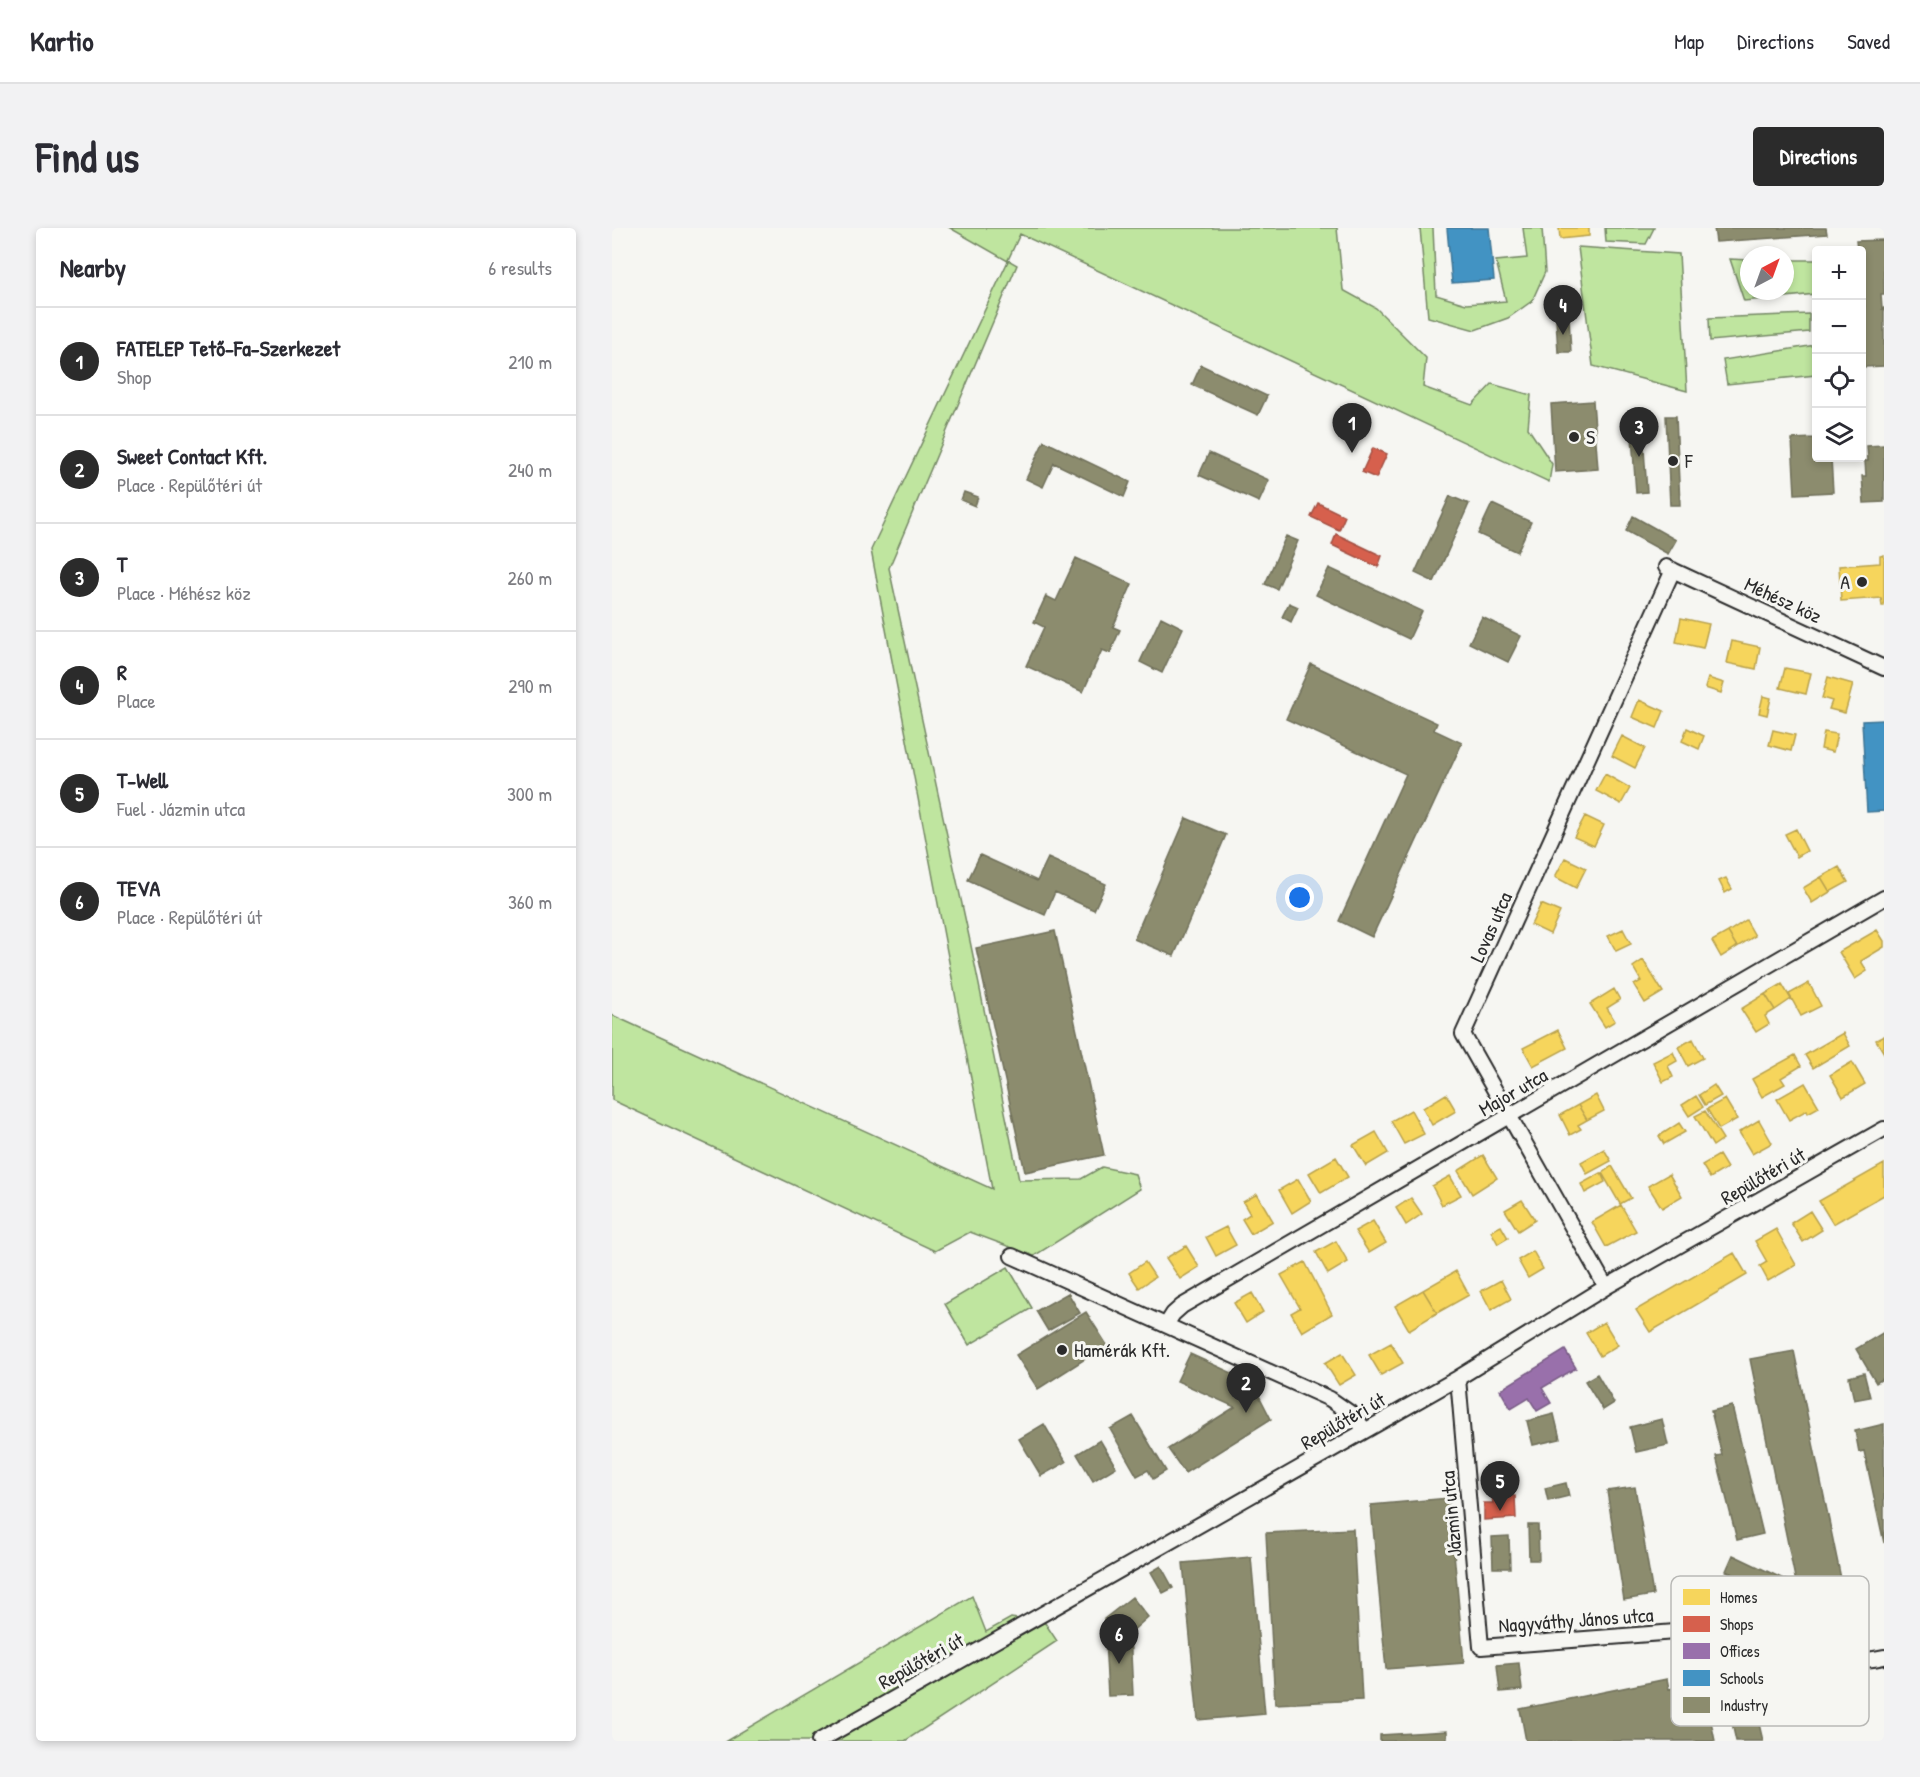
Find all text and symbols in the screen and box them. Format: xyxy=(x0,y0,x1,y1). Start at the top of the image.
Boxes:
text: Kartio xyxy=(30,22,94,60)
text: Map xyxy=(1674,27,1704,56)
text: Directions xyxy=(1737,27,1814,56)
text: Saved xyxy=(1847,27,1890,56)
button: Directions xyxy=(1753,127,1884,186)
text: Find us xyxy=(36,128,139,185)
north arrow xyxy=(1740,246,1794,300)
map controls xyxy=(1812,246,1866,462)
button: + xyxy=(1812,246,1866,300)
text: Nearby xyxy=(60,250,126,285)
text: 6 results xyxy=(488,254,552,281)
pin: 4 xyxy=(1544,285,1582,335)
button: − xyxy=(1812,300,1866,354)
text: FATELEP Tető-Fa-Szerkezet xyxy=(117,333,340,363)
text: 1 xyxy=(76,348,83,375)
text: 210 m xyxy=(508,348,552,375)
button: locate xyxy=(1812,354,1866,408)
text: Shop xyxy=(117,363,151,390)
pin: 1 xyxy=(1332,404,1372,453)
pin: 3 xyxy=(1620,408,1658,457)
button: layers xyxy=(1812,408,1866,462)
place label: S xyxy=(1586,423,1595,450)
marker: S xyxy=(1567,430,1581,444)
text: Sweet Contact Kft. xyxy=(117,441,267,471)
place label: F xyxy=(1684,447,1693,474)
marker: F xyxy=(1666,454,1680,468)
text: 2 xyxy=(75,456,84,483)
text: 240 m xyxy=(508,456,552,483)
text: Place · Repülőtéri út xyxy=(117,471,262,498)
text: T xyxy=(117,549,127,579)
text: 3 xyxy=(75,564,84,591)
text: 260 m xyxy=(508,564,552,591)
place label: A xyxy=(1840,568,1850,595)
street label: Méhész köz xyxy=(1740,570,1826,629)
marker: A xyxy=(1855,575,1869,589)
text: Place · Méhész köz xyxy=(117,579,251,606)
text: R xyxy=(117,657,127,687)
text: 4 xyxy=(76,672,83,699)
text: 290 m xyxy=(508,672,552,699)
text: Place xyxy=(117,687,156,714)
text: T-Well xyxy=(117,765,168,795)
text: 5 xyxy=(75,780,84,807)
text: 300 m xyxy=(507,780,552,807)
text: Fuel · Jázmin utca xyxy=(117,795,245,822)
text: TEVA xyxy=(117,873,160,903)
your location xyxy=(1285,883,1314,912)
street label: Lovas utca xyxy=(1463,887,1518,966)
text: 6 xyxy=(76,888,83,915)
text: 360 m xyxy=(508,888,552,915)
text: Place · Repülőtéri út xyxy=(117,903,262,930)
street label: Major utca xyxy=(1473,1061,1552,1122)
street label: Repülőtéri út xyxy=(1716,1140,1811,1211)
place label: Hamérák Kft. xyxy=(1074,1336,1170,1363)
marker: Hamérák Kft. xyxy=(1055,1343,1069,1357)
pin: 2 xyxy=(1226,1364,1266,1413)
street label: Repülőtéri út xyxy=(1296,1385,1391,1456)
pin: 5 xyxy=(1480,1462,1520,1511)
street label: Jázmin utca xyxy=(1433,1470,1468,1558)
legend xyxy=(1671,1576,1869,1726)
text: Homes xyxy=(1720,1586,1757,1608)
street label: Nagyváthy János utca xyxy=(1498,1601,1654,1638)
text: Shops xyxy=(1720,1613,1754,1635)
pin: 6 xyxy=(1100,1614,1138,1664)
street label: Repülőtéri út xyxy=(873,1626,969,1695)
text: Offices xyxy=(1720,1640,1760,1662)
text: Schools xyxy=(1720,1667,1764,1689)
text: Industry xyxy=(1720,1694,1768,1716)

